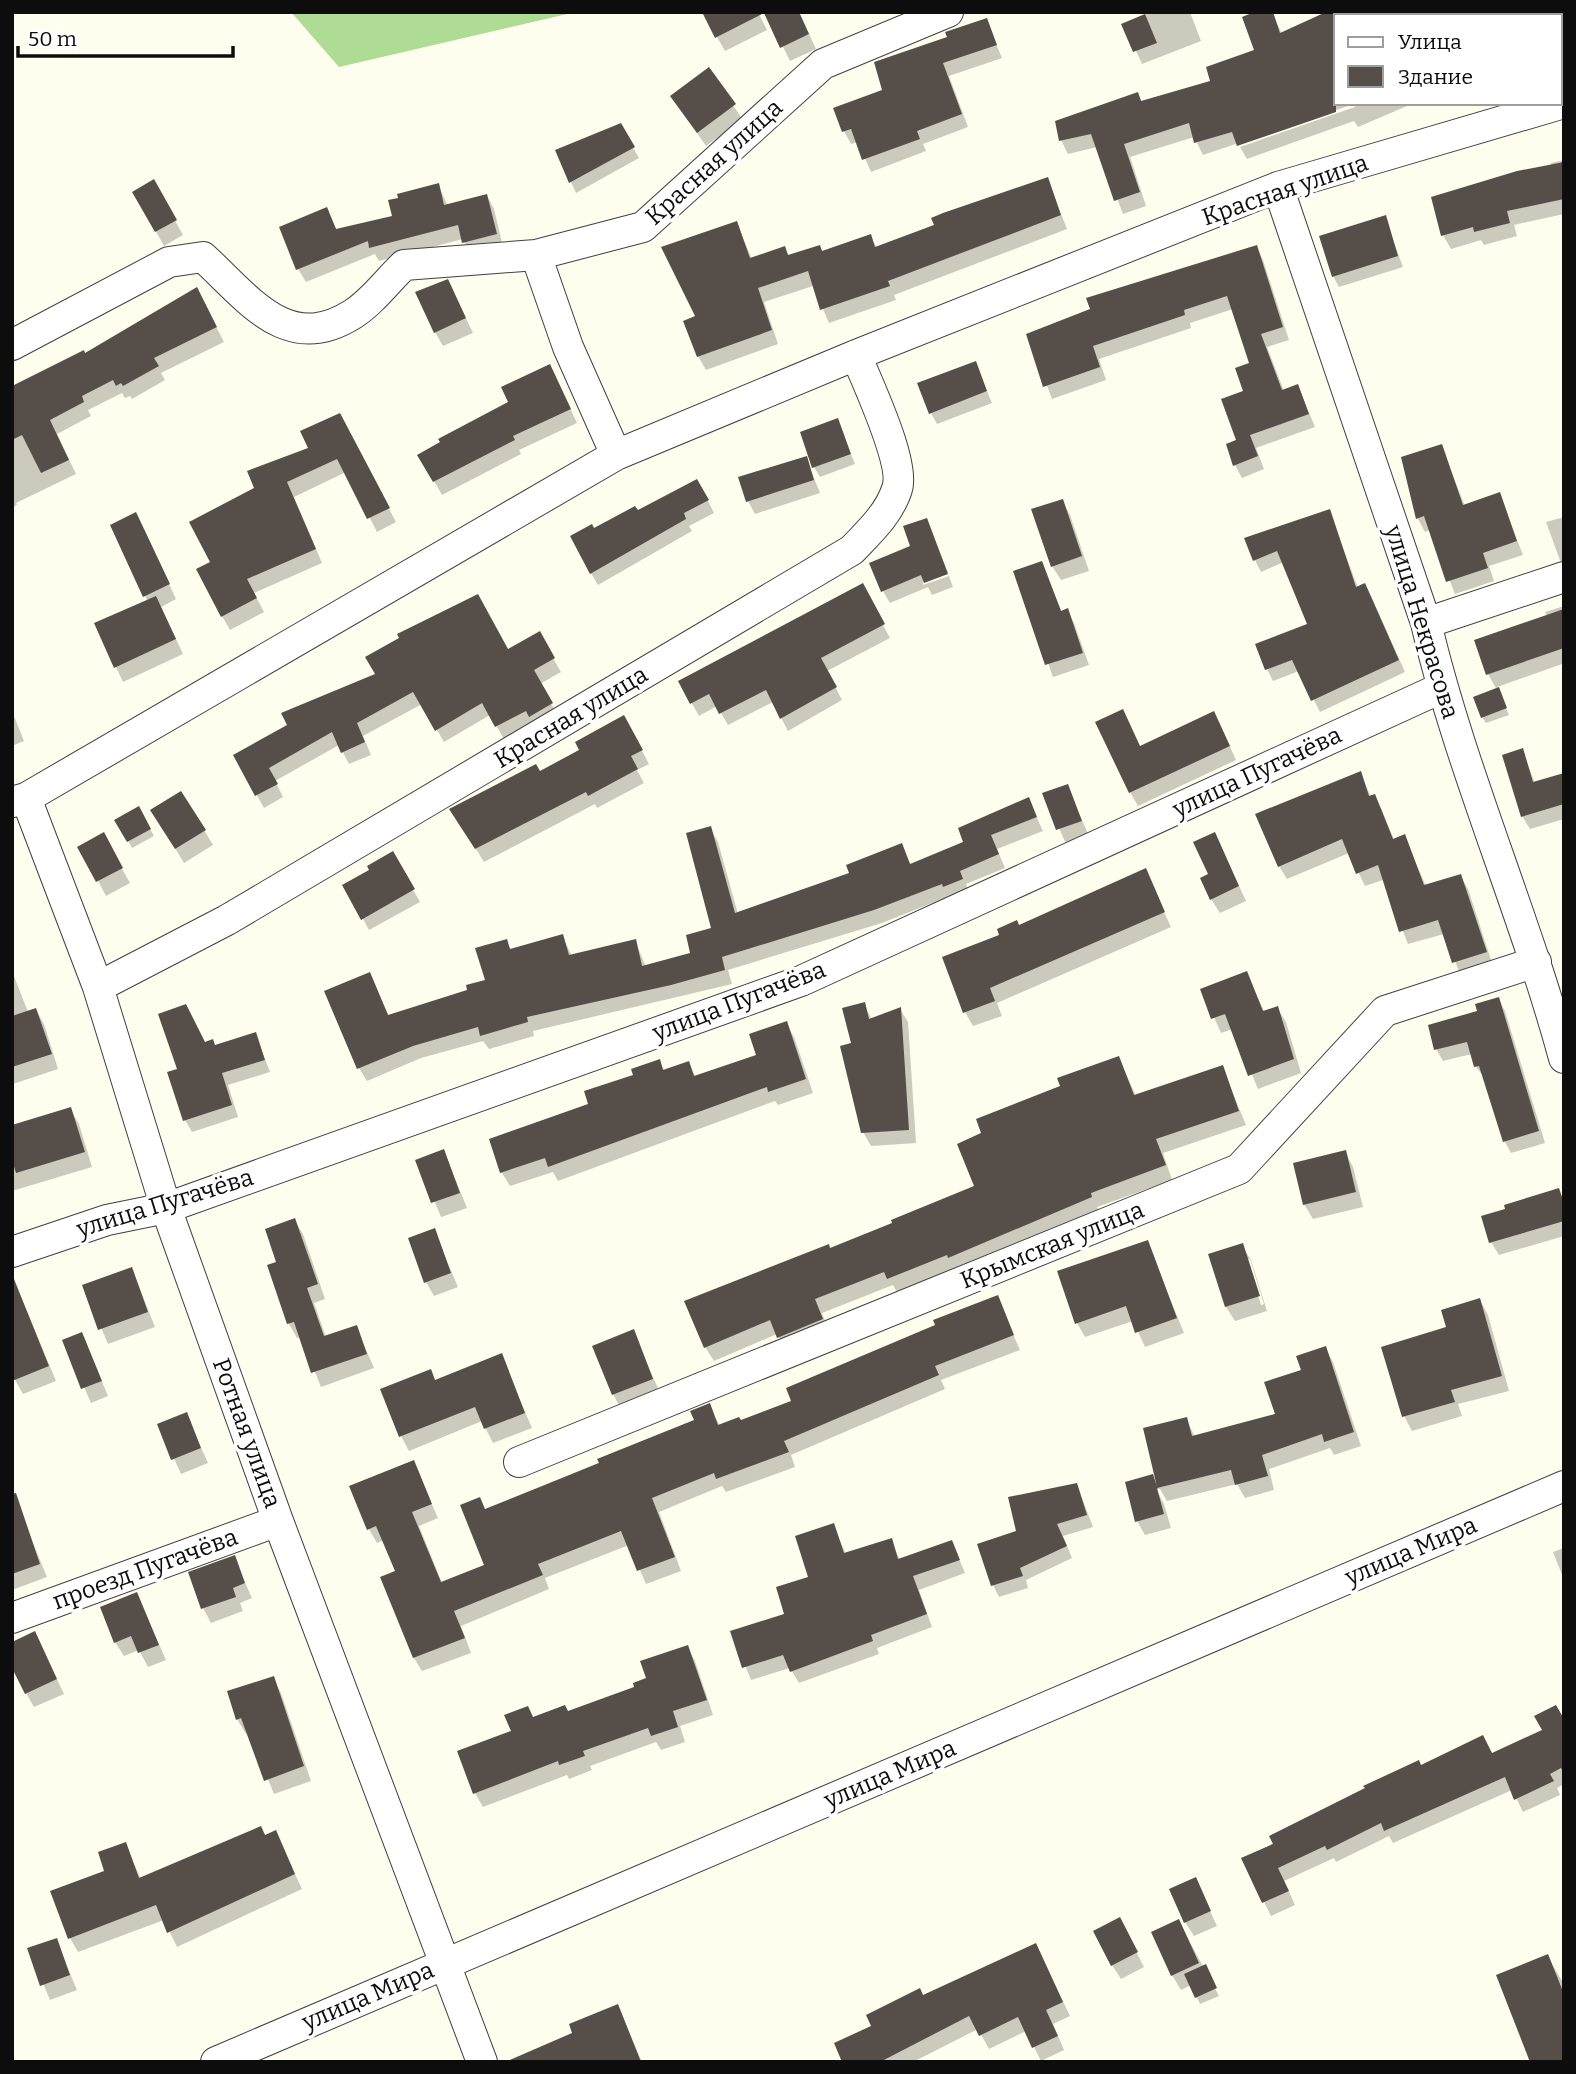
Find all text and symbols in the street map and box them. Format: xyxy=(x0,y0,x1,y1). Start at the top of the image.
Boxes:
scale bar xyxy=(18,14,233,58)
legend xyxy=(1334,14,1562,105)
text: 50 m xyxy=(28,26,77,52)
text: Улица xyxy=(1398,29,1462,55)
text: Здание xyxy=(1398,64,1473,90)
street label: Красная улица xyxy=(640,93,788,231)
street label: Красная улица xyxy=(1198,148,1372,232)
street label: улица Некрасова xyxy=(1379,521,1465,722)
street label: Красная улица xyxy=(489,660,653,774)
street label: улица Пугачёва xyxy=(1167,721,1346,824)
street label: улица Пугачёва xyxy=(648,955,829,1047)
street label: улица Пугачёва xyxy=(72,1163,257,1243)
street label: Крымская улица xyxy=(956,1195,1148,1295)
street label: Ротная улица xyxy=(207,1354,287,1512)
street label: улица Мира xyxy=(1340,1511,1481,1592)
street label: проезд Пугачёва xyxy=(49,1523,241,1615)
street label: улица Мира xyxy=(819,1734,960,1815)
street label: улица Мира xyxy=(297,1956,438,2037)

